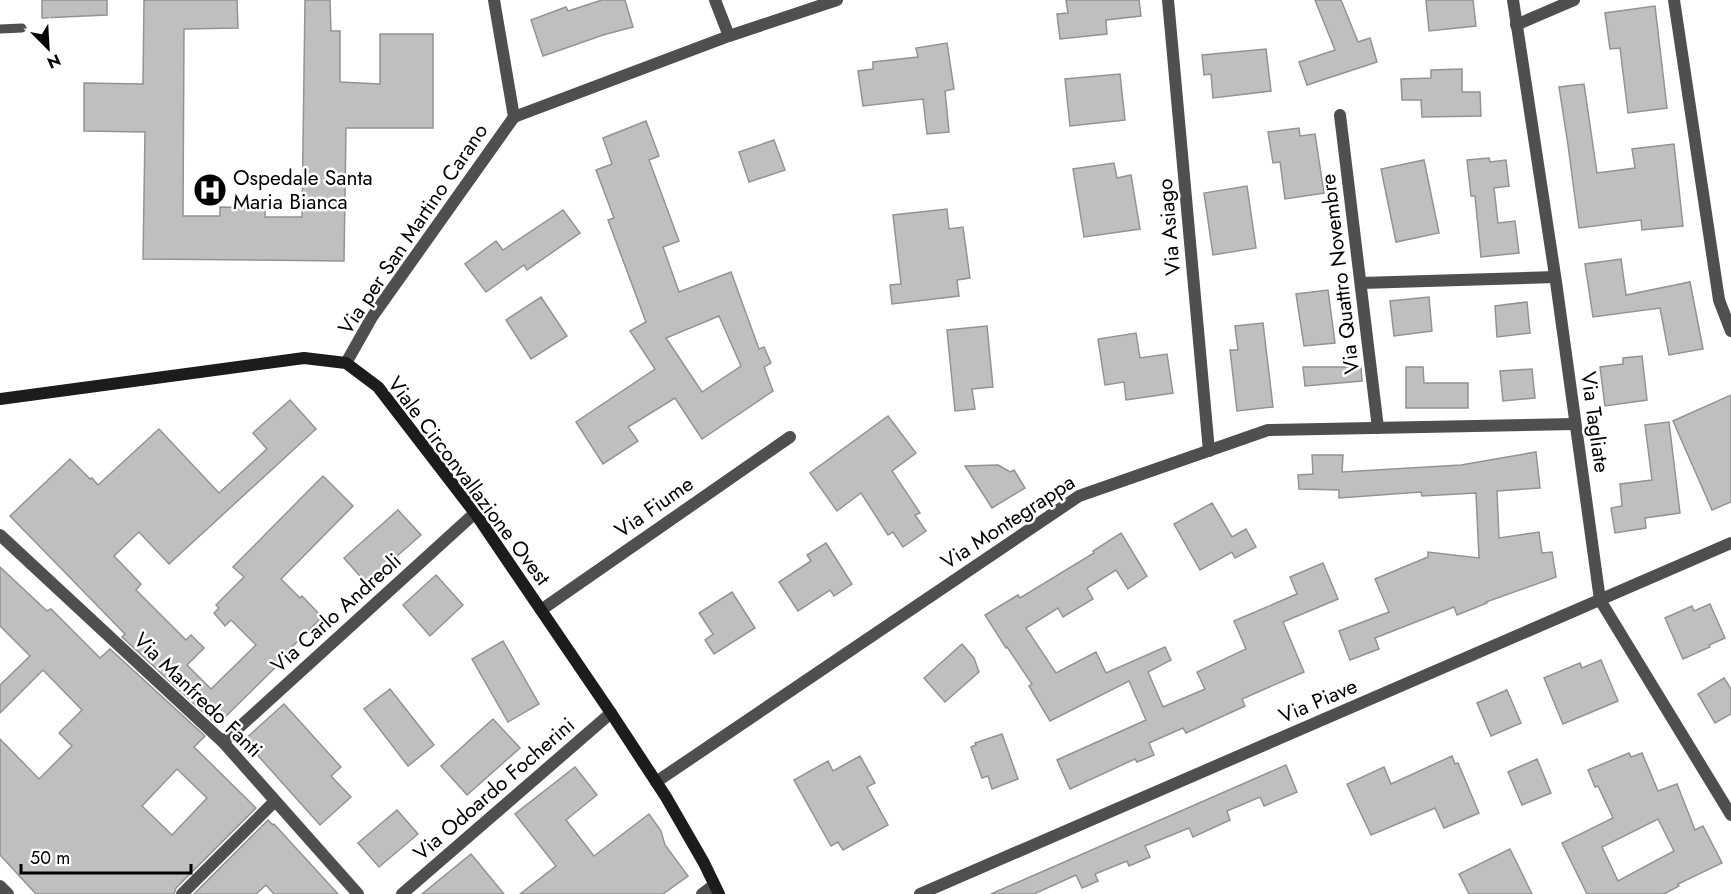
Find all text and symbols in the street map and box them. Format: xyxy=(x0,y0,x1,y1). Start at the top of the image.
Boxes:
north arrow xyxy=(18,18,78,78)
text: N xyxy=(43,48,64,74)
street label: Via per San Martino Carano xyxy=(331,117,495,341)
place label: Ospedale Santa Maria Bianca xyxy=(233,163,373,217)
hospital icon: Ospedale Santa Maria Bianca xyxy=(192,172,228,208)
street label: Via Quattro Novembre xyxy=(1313,172,1367,376)
street label: Via Asiago xyxy=(1150,177,1188,277)
street label: Viale Circonvallazione Ovest xyxy=(380,370,558,592)
street label: Via Tagliate xyxy=(1573,370,1617,475)
street label: Via Montegrappa xyxy=(935,467,1081,577)
street label: Via Fiume xyxy=(609,469,700,545)
street label: Via Carlo Andreoli xyxy=(264,546,408,680)
street label: Via Manfredo Fanti xyxy=(127,626,269,764)
street label: Via Piave xyxy=(1274,671,1362,731)
street label: Via Odoardo Focherini xyxy=(407,710,581,868)
scale bar xyxy=(21,837,190,875)
text: 50 m xyxy=(30,845,70,871)

